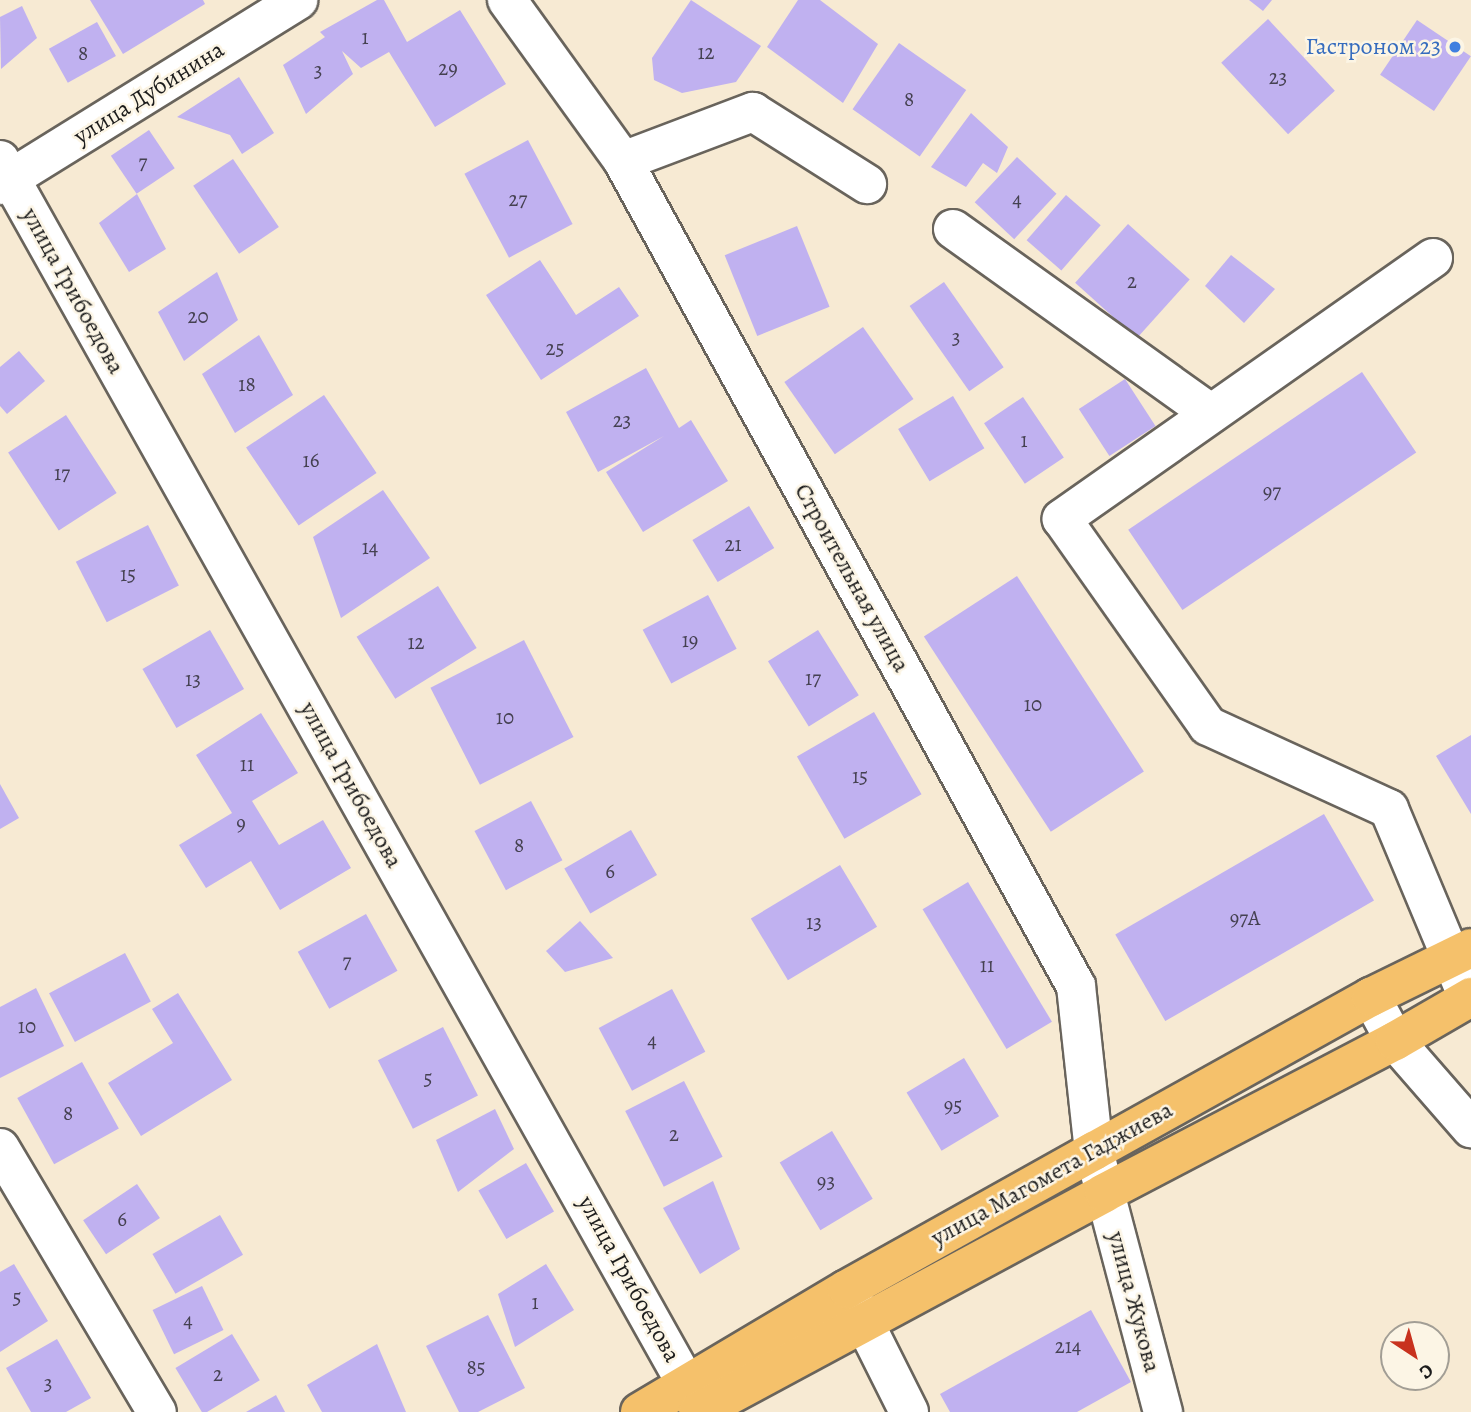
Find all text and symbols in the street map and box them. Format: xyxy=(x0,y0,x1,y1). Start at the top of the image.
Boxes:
house number: 1 xyxy=(361,24,369,50)
place label: Гастроном 23 xyxy=(1305,33,1441,61)
street label: улица Дубинина xyxy=(68,35,230,151)
house number: 12 xyxy=(697,39,715,65)
marker: Гастроном 23 xyxy=(1447,39,1463,55)
house number: 8 xyxy=(78,40,88,66)
house number: 29 xyxy=(438,55,458,81)
house number: 3 xyxy=(314,57,322,83)
house number: 23 xyxy=(1269,64,1287,90)
house number: 8 xyxy=(904,86,914,112)
house number: 7 xyxy=(139,149,147,175)
house number: 27 xyxy=(509,186,527,212)
house number: 4 xyxy=(1012,186,1022,212)
street label: улица Грибоедова xyxy=(15,203,131,379)
house number: 2 xyxy=(1127,268,1137,294)
house number: 20 xyxy=(187,303,209,329)
house number: 3 xyxy=(952,324,960,350)
house number: 25 xyxy=(545,335,565,361)
house number: 18 xyxy=(238,371,256,397)
house number: 23 xyxy=(613,407,631,433)
house number: 1 xyxy=(1020,427,1028,453)
house number: 16 xyxy=(303,447,319,473)
house number: 17 xyxy=(54,460,70,486)
house number: 97 xyxy=(1263,478,1281,504)
street label: Строительная улица xyxy=(788,479,916,677)
house number: 21 xyxy=(724,531,742,557)
house number: 14 xyxy=(362,534,378,560)
house number: 15 xyxy=(120,561,136,587)
house number: 19 xyxy=(682,627,698,653)
house number: 12 xyxy=(407,629,425,655)
house number: 17 xyxy=(805,665,821,691)
house number: 13 xyxy=(185,666,201,692)
house number: 10 xyxy=(1024,691,1042,717)
street label: улица Грибоедова xyxy=(293,697,409,873)
house number: 10 xyxy=(496,704,514,730)
house number: 11 xyxy=(240,751,254,777)
house number: 15 xyxy=(852,763,868,789)
house number: 9 xyxy=(236,810,246,836)
house number: 8 xyxy=(514,832,524,858)
house number: 6 xyxy=(605,858,615,884)
house number: 97А xyxy=(1230,905,1260,931)
house number: 13 xyxy=(806,909,822,935)
house number: 7 xyxy=(343,948,351,974)
house number: 11 xyxy=(980,952,994,978)
house number: 10 xyxy=(18,1013,36,1039)
house number: 4 xyxy=(647,1027,657,1053)
house number: 5 xyxy=(423,1065,433,1091)
house number: 95 xyxy=(944,1092,962,1118)
street label: улица Магомета Гаджиева xyxy=(926,1096,1178,1252)
house number: 8 xyxy=(63,1100,73,1126)
house number: 2 xyxy=(669,1121,679,1147)
house number: 93 xyxy=(817,1168,835,1194)
street label: улица Грибоедова xyxy=(571,1191,687,1367)
house number: 6 xyxy=(117,1206,127,1232)
street label: улица Жукова xyxy=(1101,1228,1167,1376)
house number: 5 xyxy=(12,1284,22,1310)
house number: 1 xyxy=(531,1289,539,1315)
house number: 4 xyxy=(183,1307,193,1333)
north arrow xyxy=(1380,1321,1450,1391)
house number: 214 xyxy=(1055,1333,1081,1359)
house number: 85 xyxy=(466,1354,486,1380)
text: С xyxy=(1414,1357,1439,1385)
house number: 2 xyxy=(213,1361,223,1387)
house number: 3 xyxy=(44,1370,52,1396)

